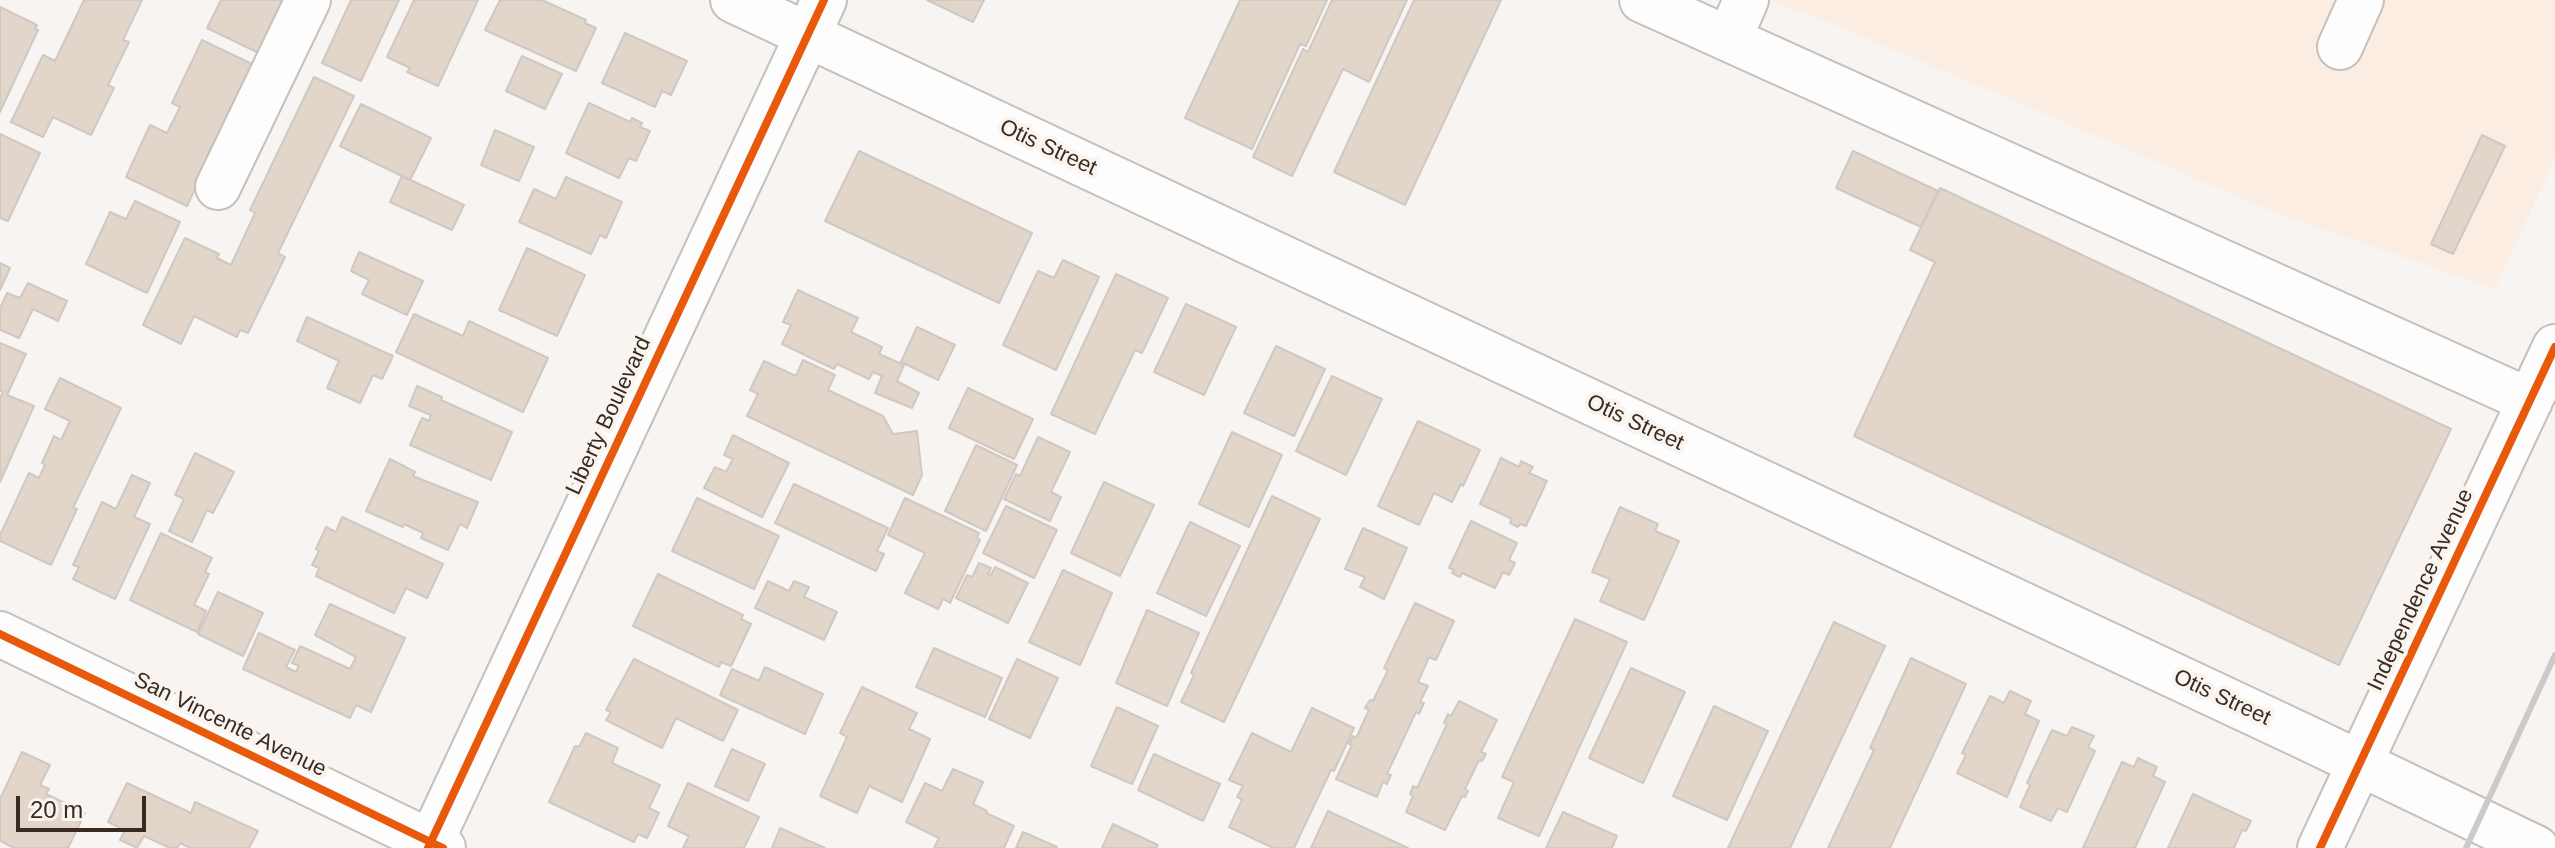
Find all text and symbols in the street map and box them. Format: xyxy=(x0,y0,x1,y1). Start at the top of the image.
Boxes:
street label: Otis Street xyxy=(995,114,1101,182)
street label: Liberty Boulevard xyxy=(561,333,657,499)
street label: Otis Street xyxy=(1582,389,1688,457)
street label: Independence Avenue xyxy=(2363,485,2479,695)
street label: Otis Street xyxy=(2169,664,2275,732)
street label: San Vincente Avenue xyxy=(129,667,331,783)
scale bar xyxy=(20,780,150,830)
text: 20 m xyxy=(30,796,83,823)

